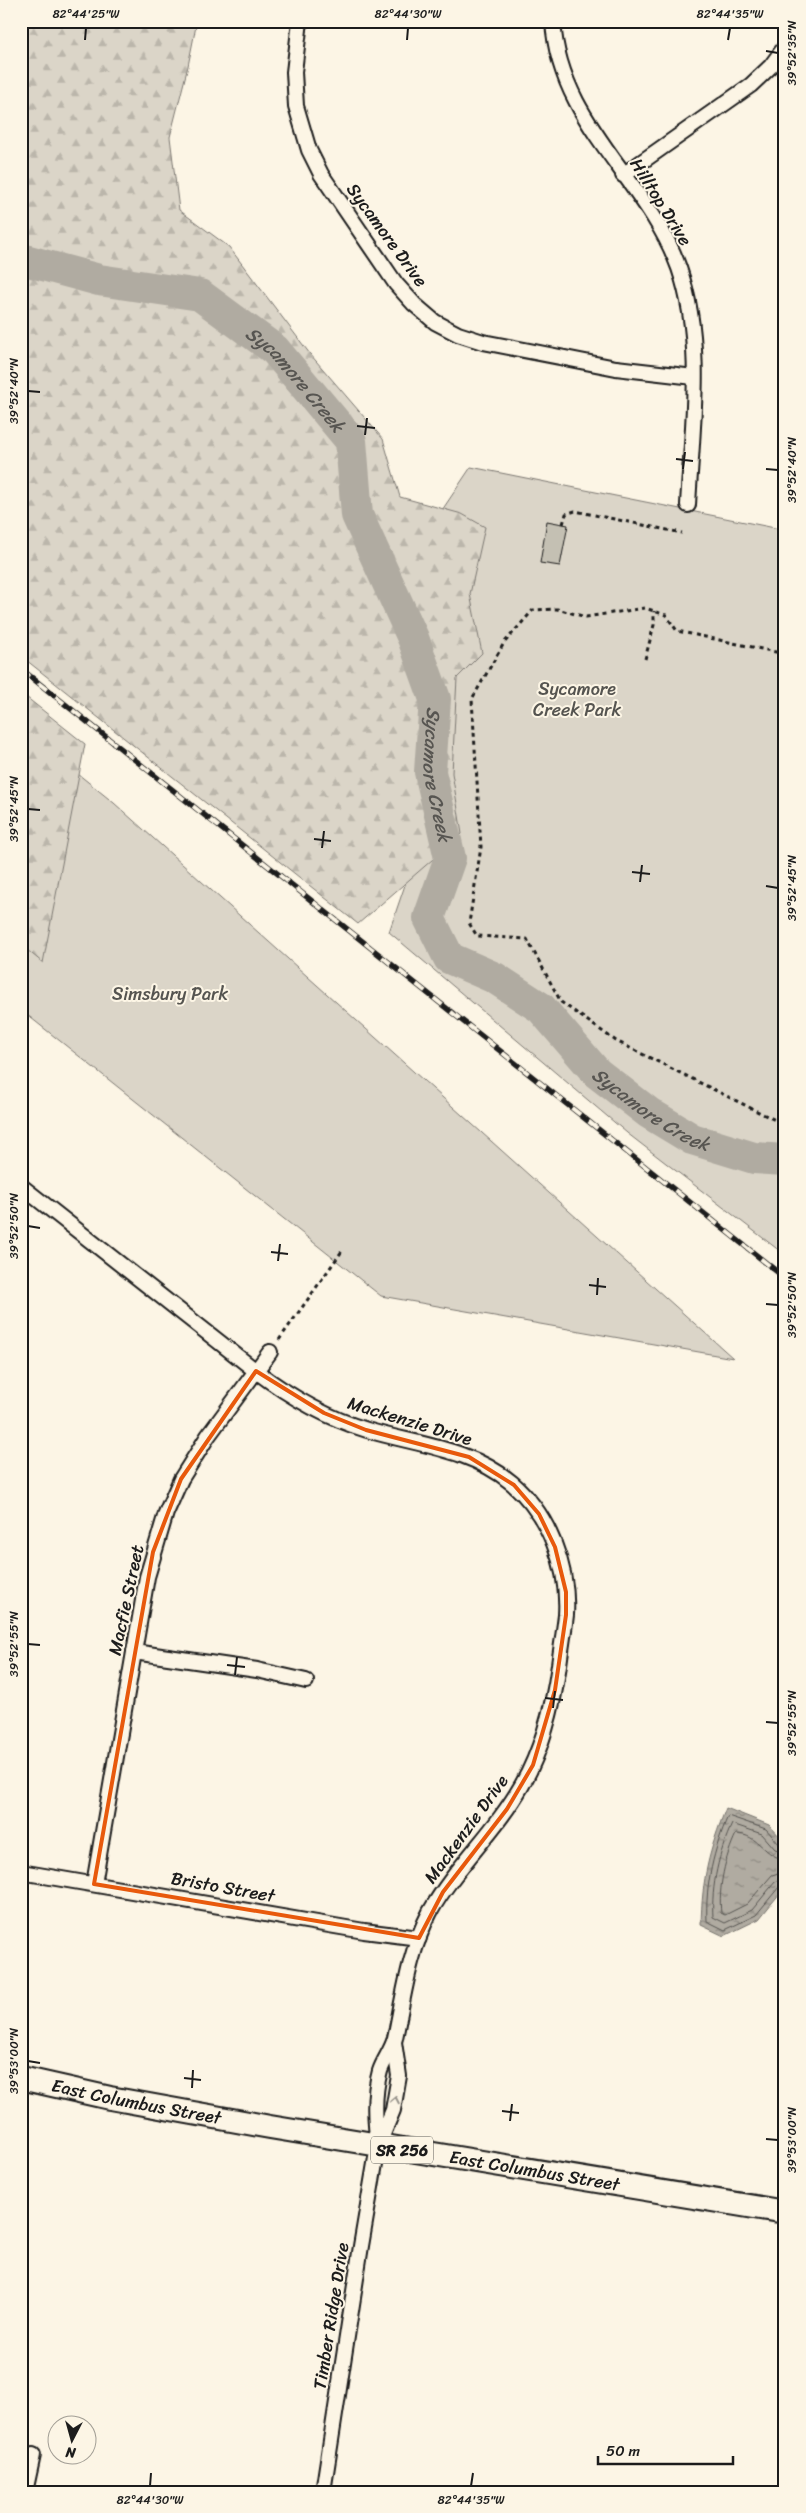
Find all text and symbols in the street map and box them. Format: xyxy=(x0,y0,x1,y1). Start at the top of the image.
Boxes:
text: 82°44'25"W xyxy=(52,3,120,25)
text: 82°44'30"W xyxy=(374,3,442,25)
text: 82°44'35"W xyxy=(697,3,764,25)
text: 39°52'35"N xyxy=(781,20,803,86)
street label: Hilltop Drive xyxy=(621,151,701,253)
street label: Sycamore Drive xyxy=(338,176,436,294)
water label: Sycamore Creek xyxy=(238,318,354,441)
text: 39°52'40"N xyxy=(3,357,25,424)
text: 39°52'40"N xyxy=(781,436,803,503)
park label: Sycamore Creek Park xyxy=(533,673,621,726)
water label: Sycamore Creek xyxy=(413,706,462,846)
text: 39°52'45"N xyxy=(3,775,25,842)
text: 39°52'45"N xyxy=(781,854,803,921)
park label: Simsbury Park xyxy=(112,978,228,1010)
water label: Sycamore Creek xyxy=(585,1059,715,1161)
text: 39°52'50"N xyxy=(3,1192,25,1259)
text: 39°52'50"N xyxy=(781,1271,803,1338)
street label: Mackenzie Drive xyxy=(344,1387,477,1455)
street label: Macfie Street xyxy=(99,1542,153,1658)
text: 39°52'55"N xyxy=(3,1610,25,1677)
text: 39°52'55"N xyxy=(781,1689,803,1756)
street label: Mackenzie Drive xyxy=(415,1767,517,1891)
street label: Bristo Street xyxy=(169,1862,278,1912)
text: 39°53'00"N xyxy=(3,2027,25,2094)
street label: East Columbus Street xyxy=(49,2069,225,2134)
one-way arrow xyxy=(389,2096,400,2104)
text: 39°53'00"N xyxy=(781,2106,803,2173)
road number: SR 256 xyxy=(371,2136,433,2164)
street label: East Columbus Street xyxy=(447,2141,623,2201)
street label: Timber Ridge Drive xyxy=(304,2240,358,2392)
north arrow xyxy=(48,2416,98,2466)
scale bar xyxy=(598,2433,734,2465)
text: 50 m xyxy=(606,2438,641,2464)
text: N xyxy=(64,2439,78,2465)
text: 82°44'30"W xyxy=(116,2489,184,2511)
text: 82°44'35"W xyxy=(438,2489,505,2511)

